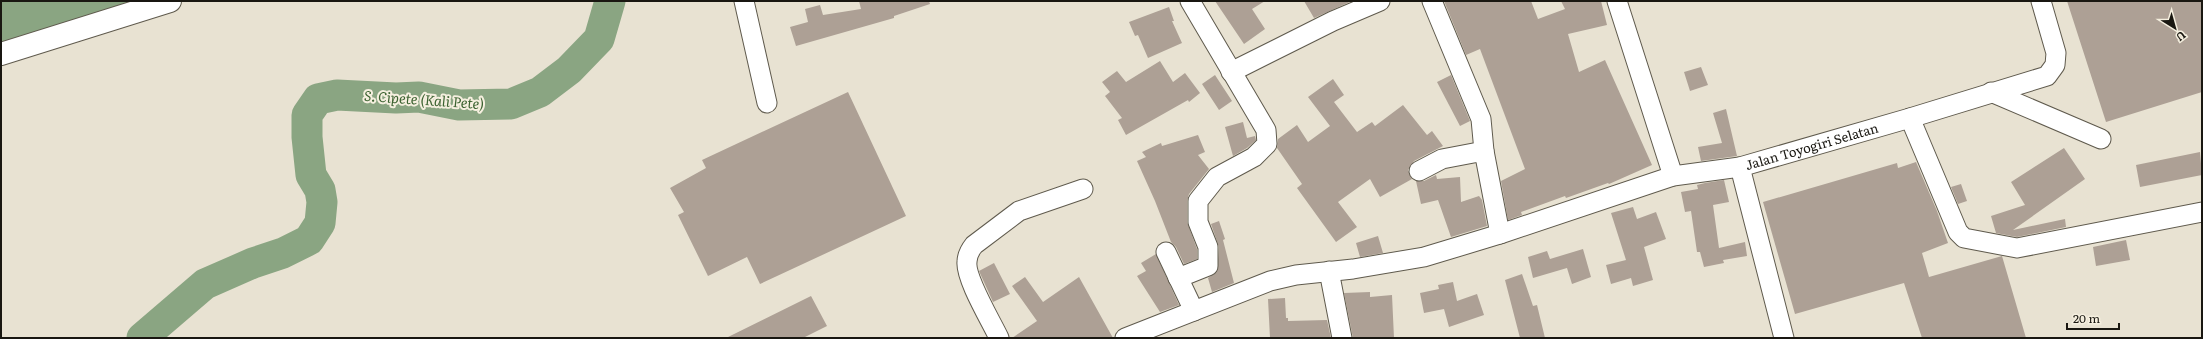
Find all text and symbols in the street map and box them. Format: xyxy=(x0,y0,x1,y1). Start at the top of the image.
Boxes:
north arrow xyxy=(2155,8,2195,48)
text: U xyxy=(2173,28,2190,46)
water label: S. Cipete (Kali Pete) xyxy=(363,85,485,113)
street label: Jalan Toyogiri Selatan xyxy=(1743,118,1881,174)
scale bar xyxy=(2067,305,2119,331)
text: 20 m xyxy=(2073,309,2100,327)

